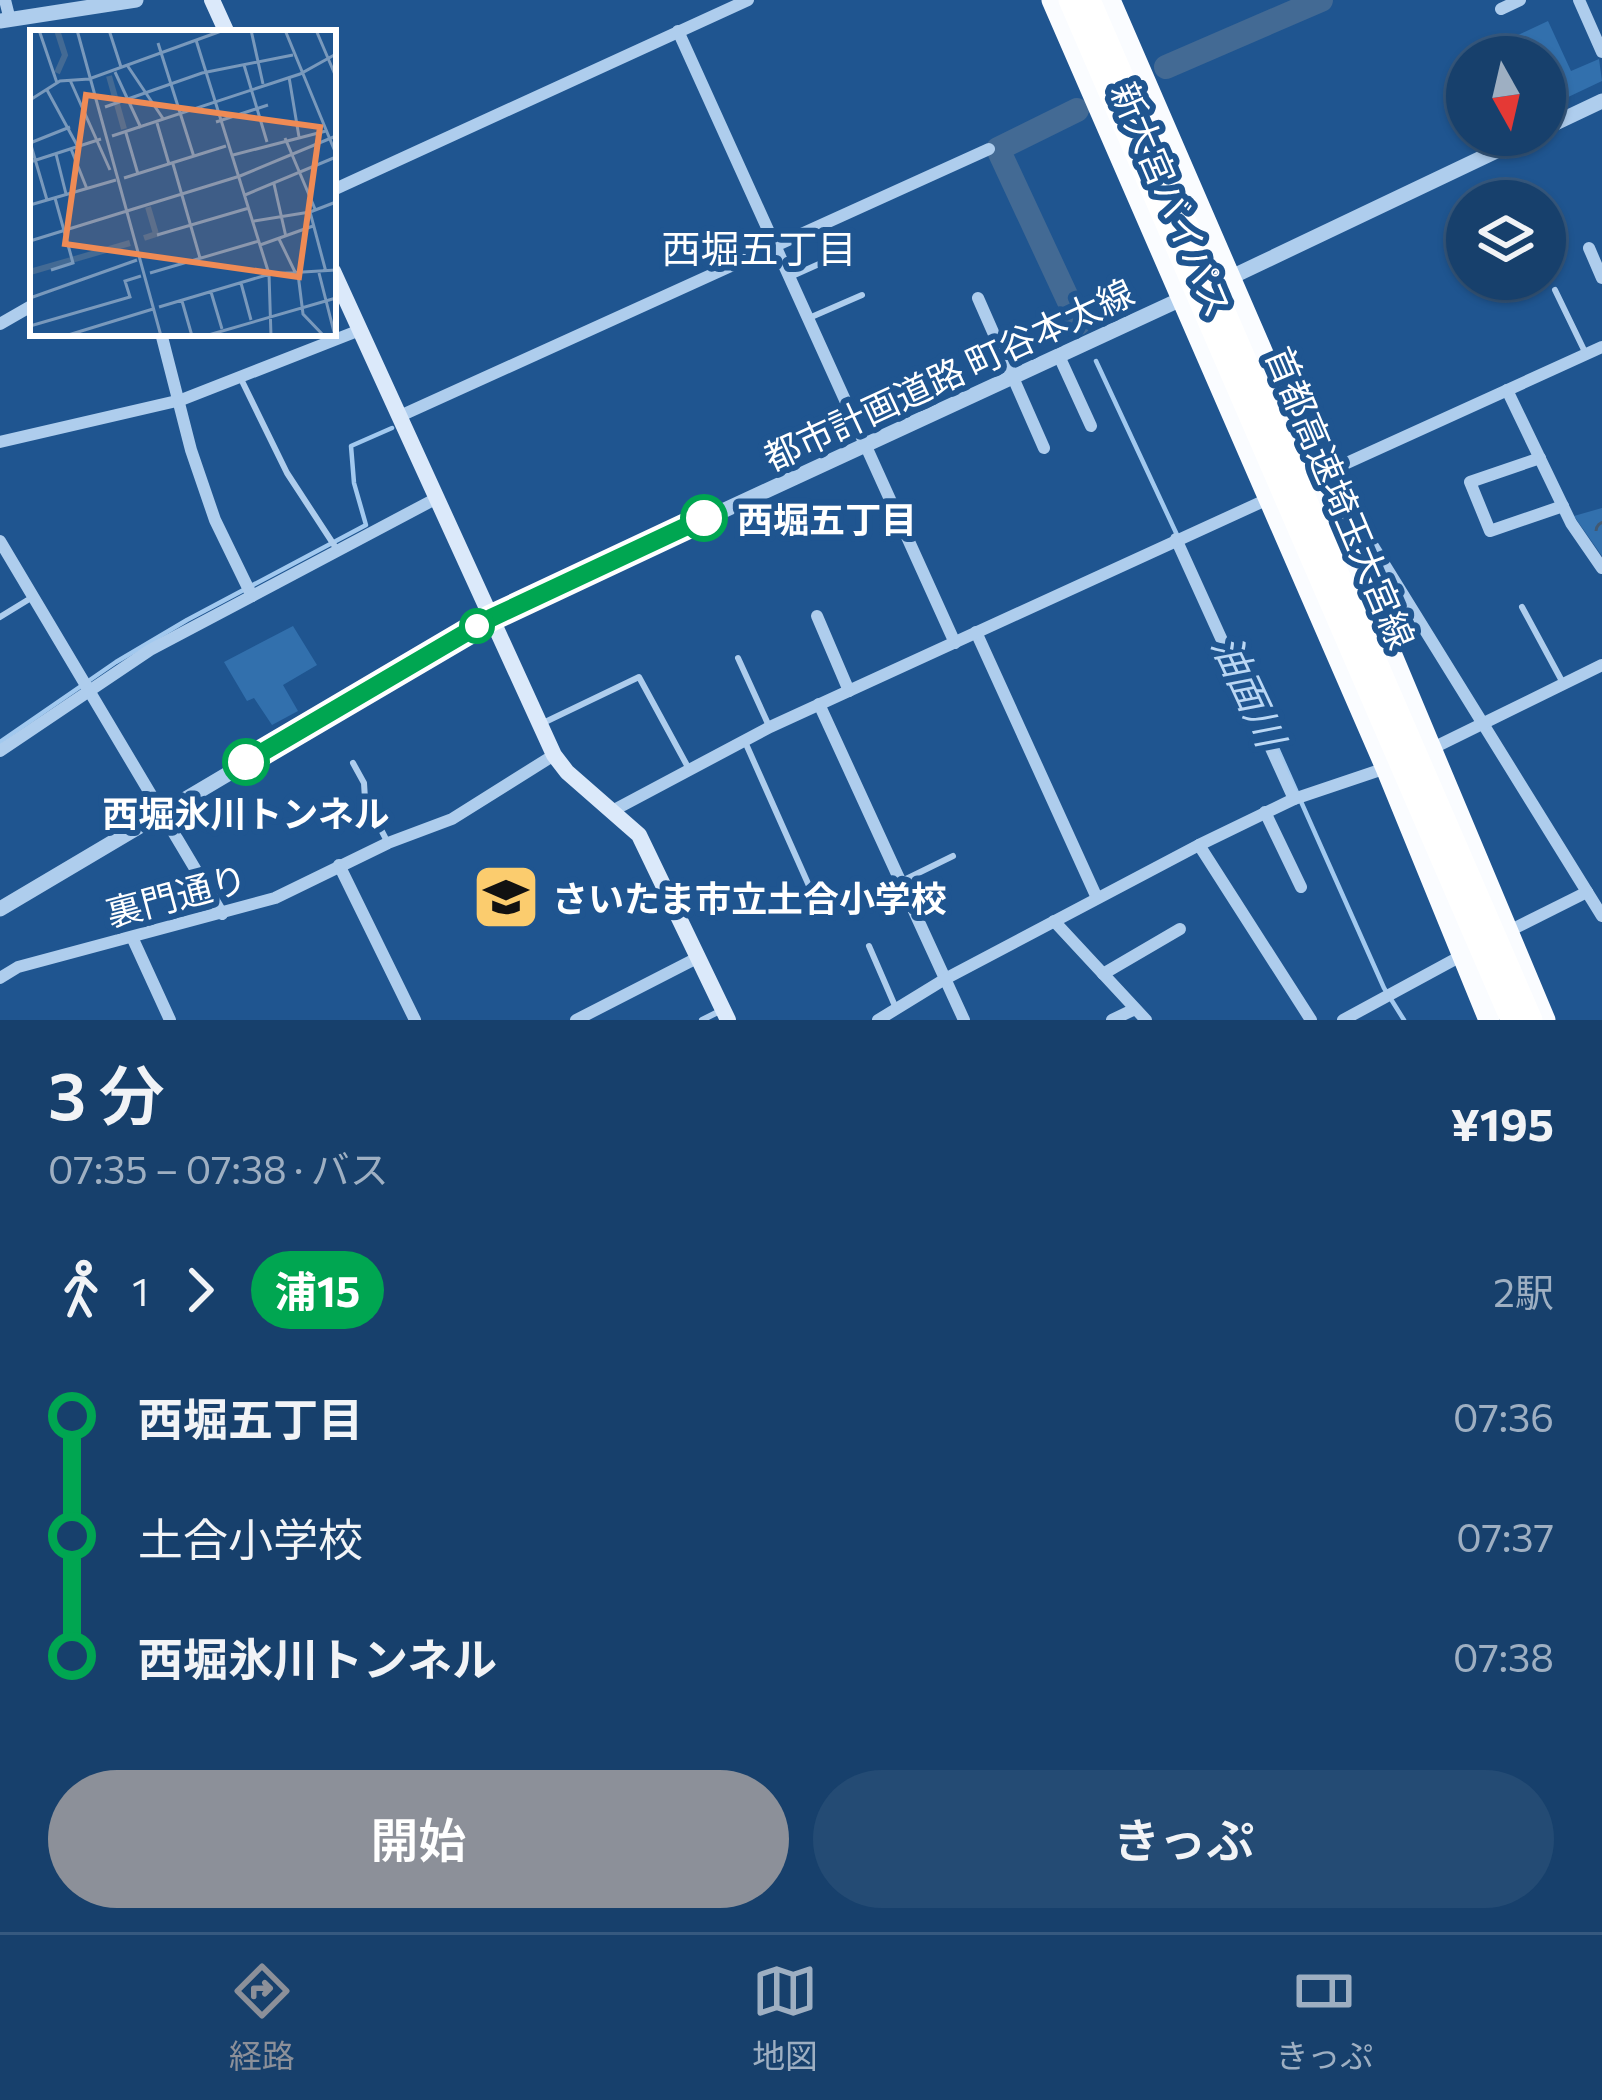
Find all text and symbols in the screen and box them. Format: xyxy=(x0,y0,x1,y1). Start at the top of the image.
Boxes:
inset map xyxy=(30,30,336,336)
north arrow xyxy=(1446,36,1566,156)
map controls xyxy=(1446,36,1566,300)
street label: 新大宮バイパス xyxy=(1104,75,1242,323)
button: layers xyxy=(1446,180,1566,300)
district label: 西堀五丁目 xyxy=(661,223,857,271)
street label: 都市計画道路 町谷本太線 xyxy=(756,268,1140,478)
street label: 首都高速埼玉大宮線 xyxy=(1258,339,1426,655)
marker: 西堀五丁目 xyxy=(682,496,726,540)
place label: 西堀五丁目 xyxy=(737,496,917,540)
unlabelled marker xyxy=(461,610,493,642)
water label: 油面川 xyxy=(1204,627,1298,757)
marker: 西堀氷川トンネル xyxy=(224,740,268,784)
place label: 西堀氷川トンネル xyxy=(102,790,390,834)
street label: 裏門通り xyxy=(101,854,251,934)
school or university icon: さいたま市立土合小学校 xyxy=(471,862,541,932)
place label: さいたま市立土合小学校 xyxy=(552,875,947,919)
text: 3 分 xyxy=(48,1053,165,1134)
text: ¥195 xyxy=(1451,1095,1554,1150)
text: 07:35 – 07:38 · バス xyxy=(48,1144,389,1192)
icon: walk xyxy=(48,1257,114,1323)
icon: forward xyxy=(167,1257,233,1323)
text: 浦15 xyxy=(275,1264,360,1316)
text: 1 xyxy=(132,1266,149,1314)
text: 2駅 xyxy=(1493,1267,1554,1315)
text: 西堀五丁目 xyxy=(138,1390,363,1445)
text: 07:36 xyxy=(1453,1392,1554,1440)
text: 土合小学校 xyxy=(138,1510,363,1565)
text: 07:37 xyxy=(1456,1512,1554,1560)
text: 西堀氷川トンネル xyxy=(138,1630,497,1685)
text: 07:38 xyxy=(1453,1632,1554,1680)
button: 開始 xyxy=(48,1770,789,1908)
button: きっぷ xyxy=(813,1770,1554,1908)
tab: 経路 xyxy=(229,1958,295,2078)
tab: 地図 xyxy=(752,1958,818,2078)
tab: きっぷ xyxy=(1276,1958,1373,2078)

